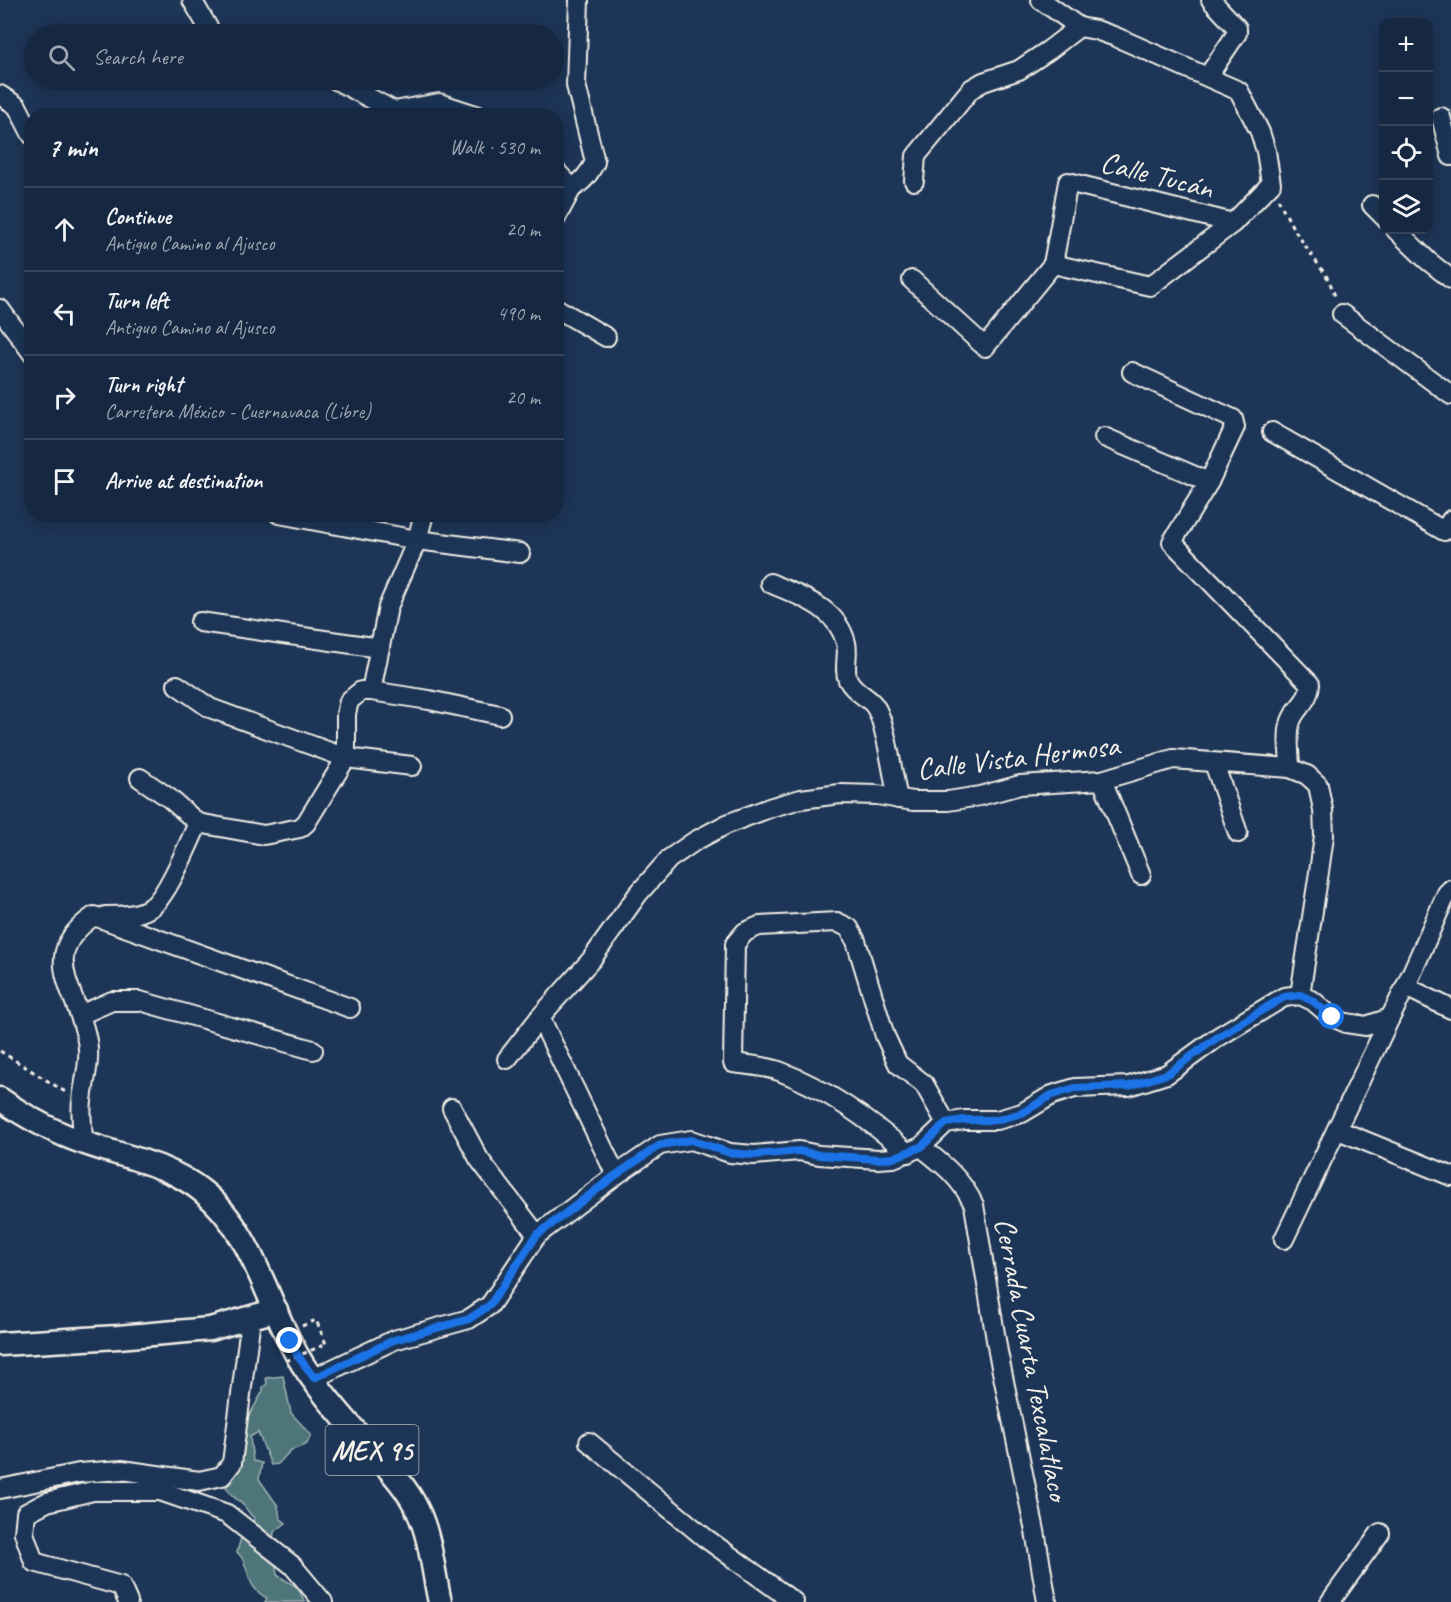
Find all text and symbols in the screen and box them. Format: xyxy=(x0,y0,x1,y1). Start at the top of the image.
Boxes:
map controls xyxy=(1379,18,1433,234)
button: + xyxy=(1379,18,1433,72)
search box xyxy=(24,24,564,90)
icon: search xyxy=(45,41,78,74)
text: Search here xyxy=(93,43,183,71)
button: − xyxy=(1379,72,1433,126)
button: locate xyxy=(1379,126,1433,180)
text: 7 min xyxy=(48,131,98,164)
text: Walk · 530 m xyxy=(450,135,540,160)
street label: Calle Tucán xyxy=(1097,143,1219,208)
button: layers xyxy=(1379,180,1433,234)
text: Continue xyxy=(105,203,171,231)
icon: ahead xyxy=(48,213,81,246)
text: 20 m xyxy=(506,217,540,242)
text: Antiguo Camino al Ajusco xyxy=(105,231,275,256)
text: Turn left xyxy=(105,287,169,315)
icon: left xyxy=(48,297,81,330)
text: 490 m xyxy=(497,301,540,326)
text: Antiguo Camino al Ajusco xyxy=(105,315,275,340)
text: Turn right xyxy=(105,371,182,399)
icon: right xyxy=(48,381,81,414)
text: 20 m xyxy=(506,385,540,410)
text: Carretera México - Cuernavaca (Libre) xyxy=(105,399,371,424)
icon: arrive xyxy=(48,465,81,498)
text: Arrive at destination xyxy=(105,467,262,495)
street label: Calle Vista Hermosa xyxy=(915,726,1123,788)
route start xyxy=(1318,1003,1344,1029)
street label: Cerrada Cuarta Texcalatlaco xyxy=(986,1215,1079,1507)
route end xyxy=(276,1327,302,1353)
road number: MEX 95 xyxy=(326,1425,418,1475)

